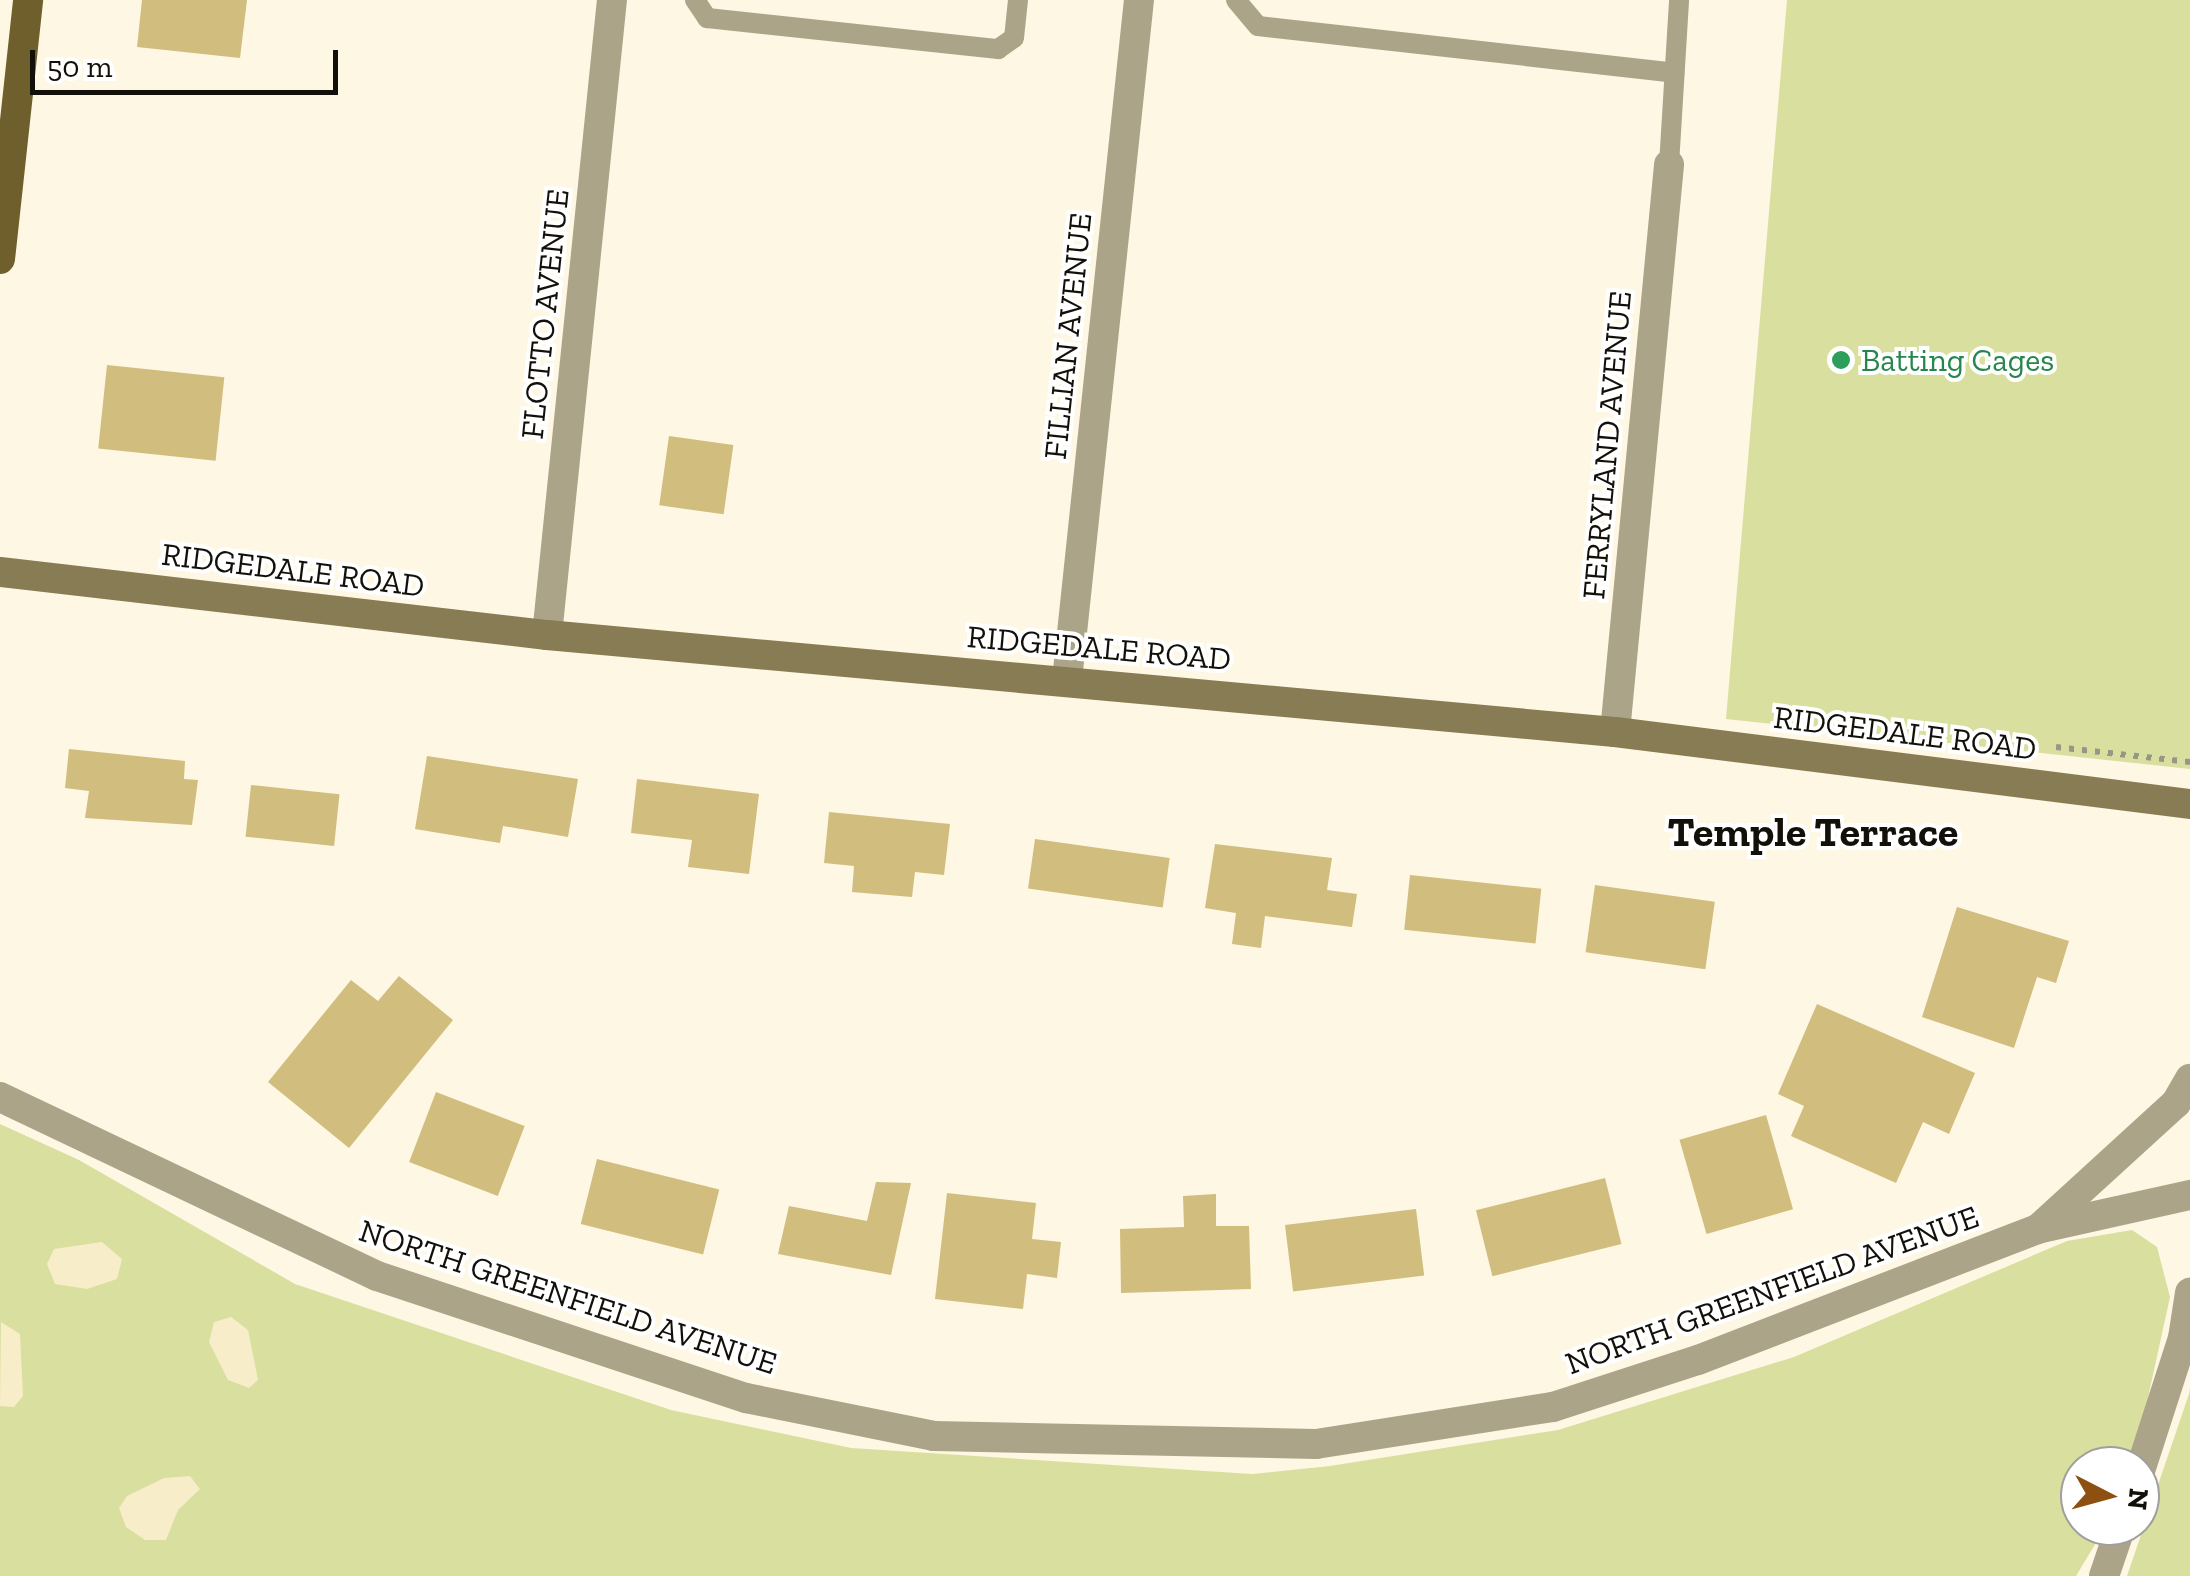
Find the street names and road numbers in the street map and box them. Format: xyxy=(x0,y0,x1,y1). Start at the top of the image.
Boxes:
street label: FLOTTO AVENUE xyxy=(513,187,577,441)
street label: FILLIAN AVENUE xyxy=(1036,210,1100,462)
street label: FERRYLAND AVENUE xyxy=(1574,289,1640,601)
street label: RIDGEDALE ROAD xyxy=(159,535,427,605)
street label: RIDGEDALE ROAD xyxy=(966,617,1232,679)
street label: RIDGEDALE ROAD xyxy=(1771,698,2039,768)
street label: NORTH GREENFIELD AVENUE xyxy=(1560,1197,1984,1383)
street label: NORTH GREENFIELD AVENUE xyxy=(354,1211,782,1383)

